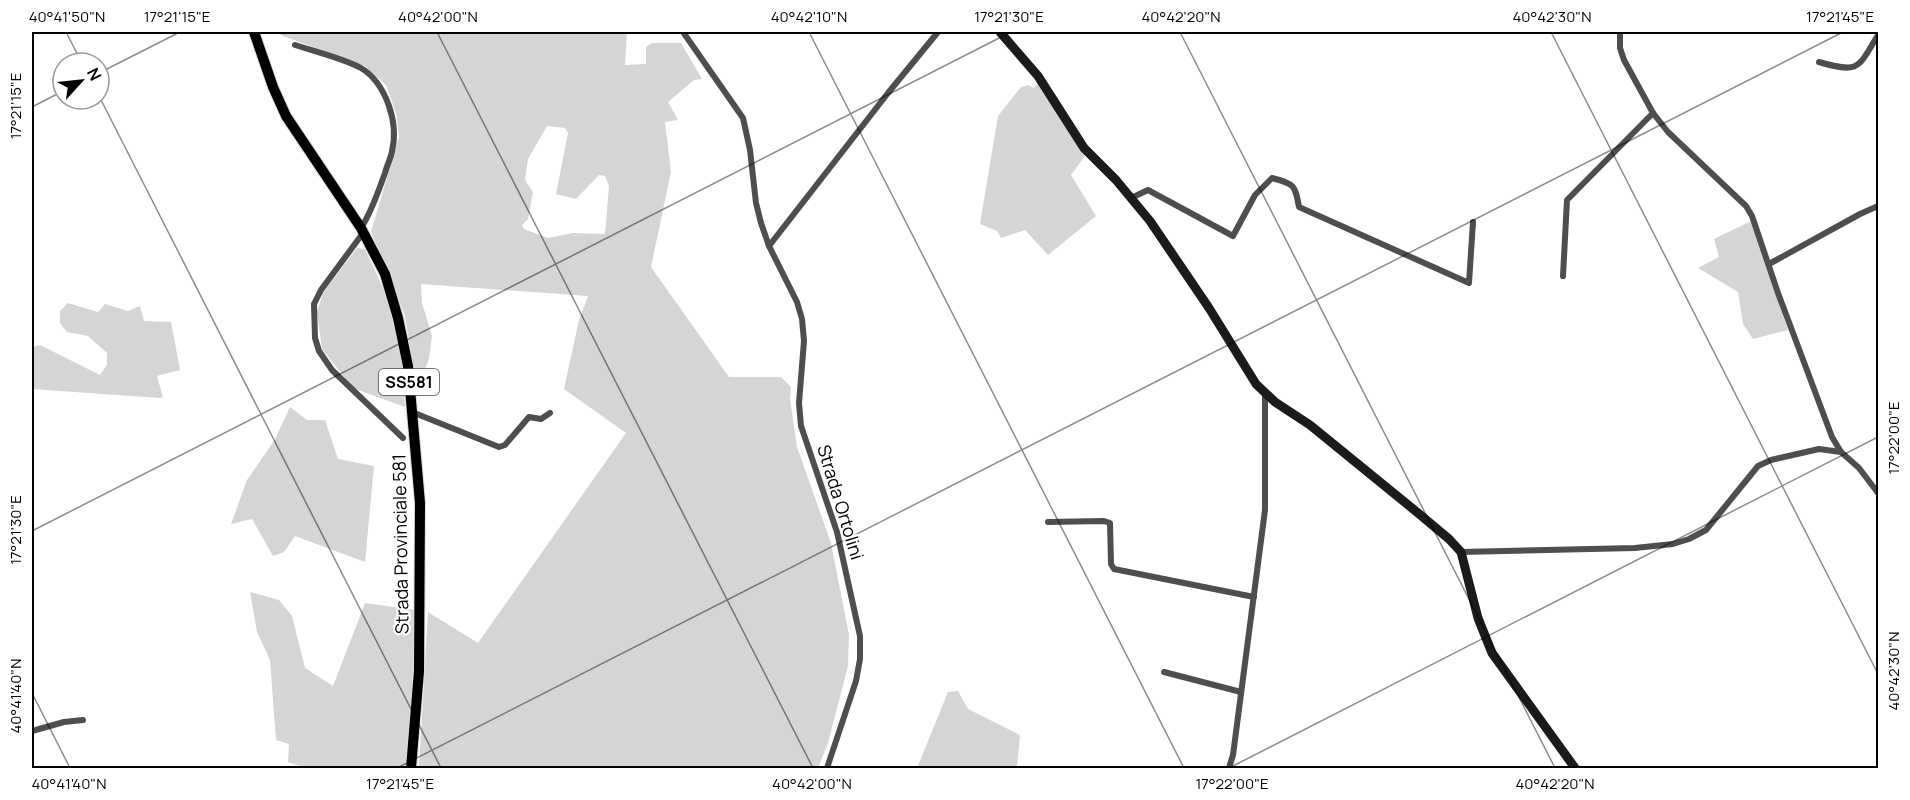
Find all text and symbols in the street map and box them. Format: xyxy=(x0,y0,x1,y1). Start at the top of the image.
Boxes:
text: 40°41'50"N xyxy=(29,6,105,27)
text: 17°21'15"E xyxy=(144,6,210,27)
text: 40°42'00"N xyxy=(398,6,478,27)
text: 40°42'10"N xyxy=(771,6,847,27)
text: 17°21'30"E xyxy=(974,6,1044,27)
text: 40°42'20"N xyxy=(1141,6,1221,27)
text: 40°42'30"N xyxy=(1513,6,1591,27)
text: 17°21'45"E xyxy=(1806,6,1874,27)
north arrow xyxy=(51,51,111,111)
text: N xyxy=(82,64,107,84)
text: 17°21'15"E xyxy=(5,73,26,139)
road number: SS581 xyxy=(379,369,439,395)
text: 17°22'00"E xyxy=(1883,401,1904,475)
street label: Strada Ortolini xyxy=(812,442,870,562)
street label: Strada Provinciale 581 xyxy=(386,454,414,634)
text: 17°21'30"E xyxy=(5,495,26,565)
text: 40°42'30"N xyxy=(1883,632,1904,710)
text: 40°41'40"N xyxy=(5,659,26,733)
text: 40°41'40"N xyxy=(32,773,106,794)
text: 17°21'45"E xyxy=(366,773,434,794)
text: 40°42'00"N xyxy=(772,773,852,794)
text: 17°22'00"E xyxy=(1195,773,1269,794)
text: 40°42'20"N xyxy=(1515,773,1595,794)

